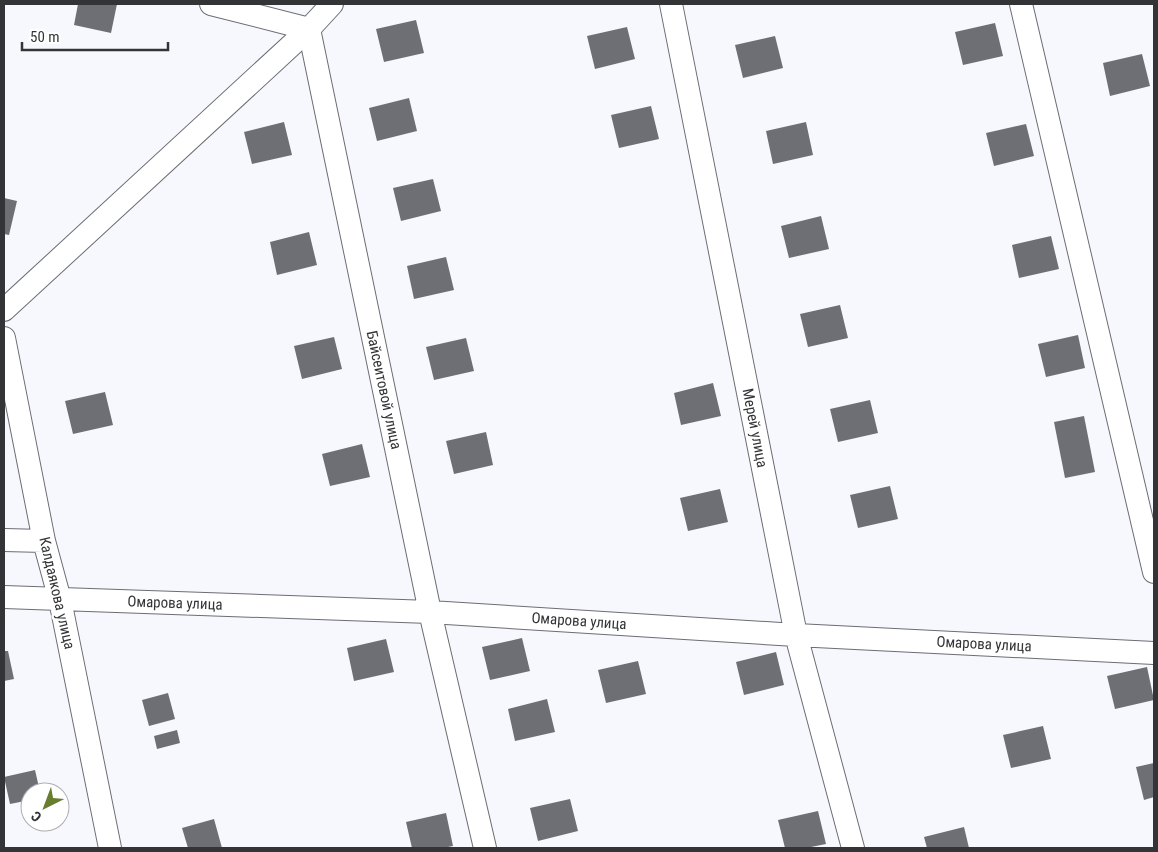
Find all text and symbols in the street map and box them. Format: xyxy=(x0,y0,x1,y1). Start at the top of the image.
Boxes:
scale bar xyxy=(22,20,169,52)
text: 50 m xyxy=(30,28,60,46)
street label: Байсеитовой улица xyxy=(363,329,405,451)
street label: Мерей улица xyxy=(739,387,771,469)
street label: Калдаякова улица xyxy=(35,535,79,651)
street label: Омарова улица xyxy=(127,592,223,614)
street label: Омарова улица xyxy=(531,609,627,633)
street label: Омарова улица xyxy=(936,633,1032,655)
north arrow xyxy=(20,782,70,832)
text: С xyxy=(28,808,45,825)

